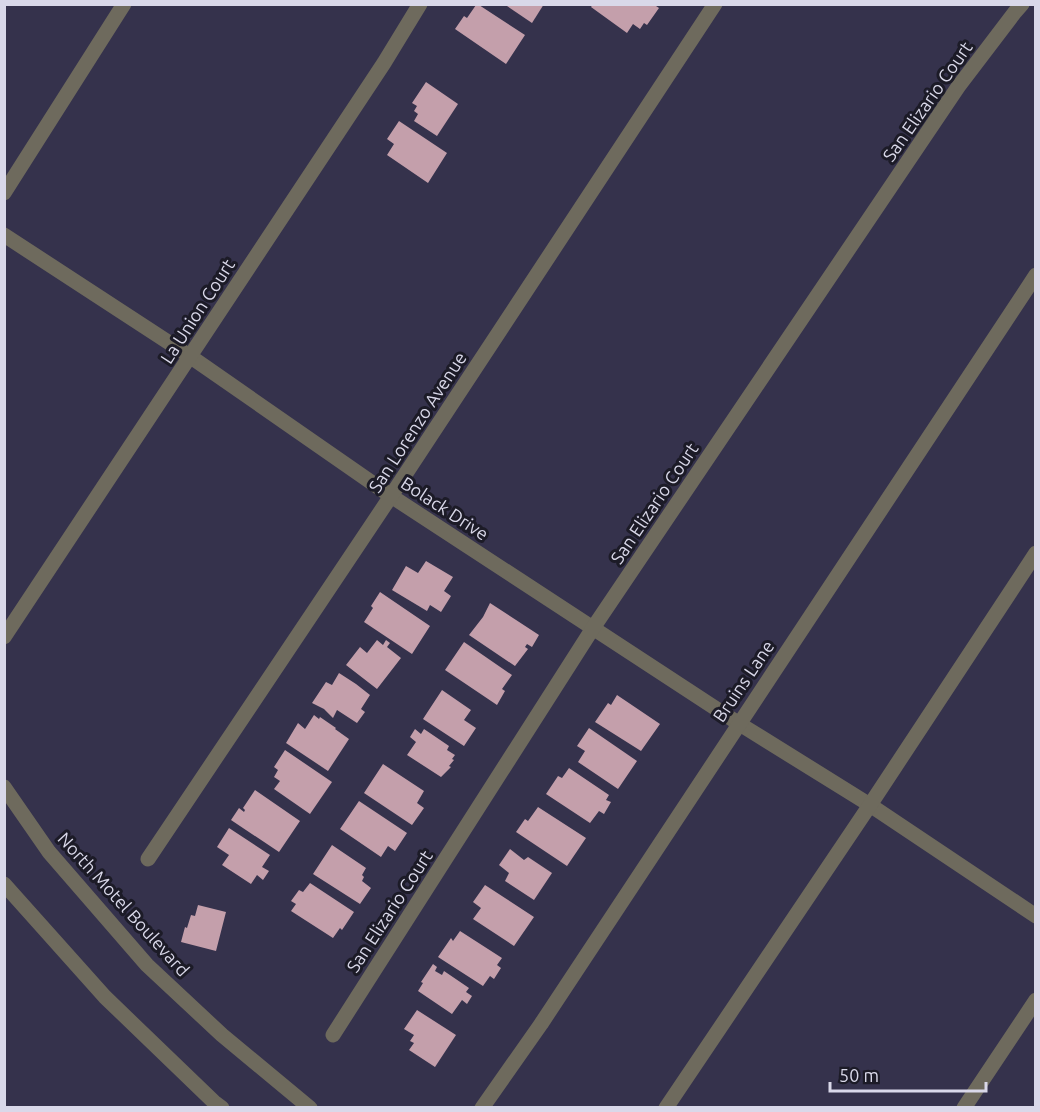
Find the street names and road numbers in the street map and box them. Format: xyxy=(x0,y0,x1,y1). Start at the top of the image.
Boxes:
street label: San Elizario Court xyxy=(878,37,976,165)
street label: La Union Court xyxy=(156,255,238,367)
street label: San Lorenzo Avenue xyxy=(364,348,470,496)
street label: San Elizario Court xyxy=(606,439,702,567)
street label: Bolack Drive xyxy=(398,472,492,544)
street label: Bruins Lane xyxy=(708,637,778,725)
street label: North Motel Boulevard xyxy=(54,828,194,980)
street label: San Elizario Court xyxy=(342,846,436,976)

